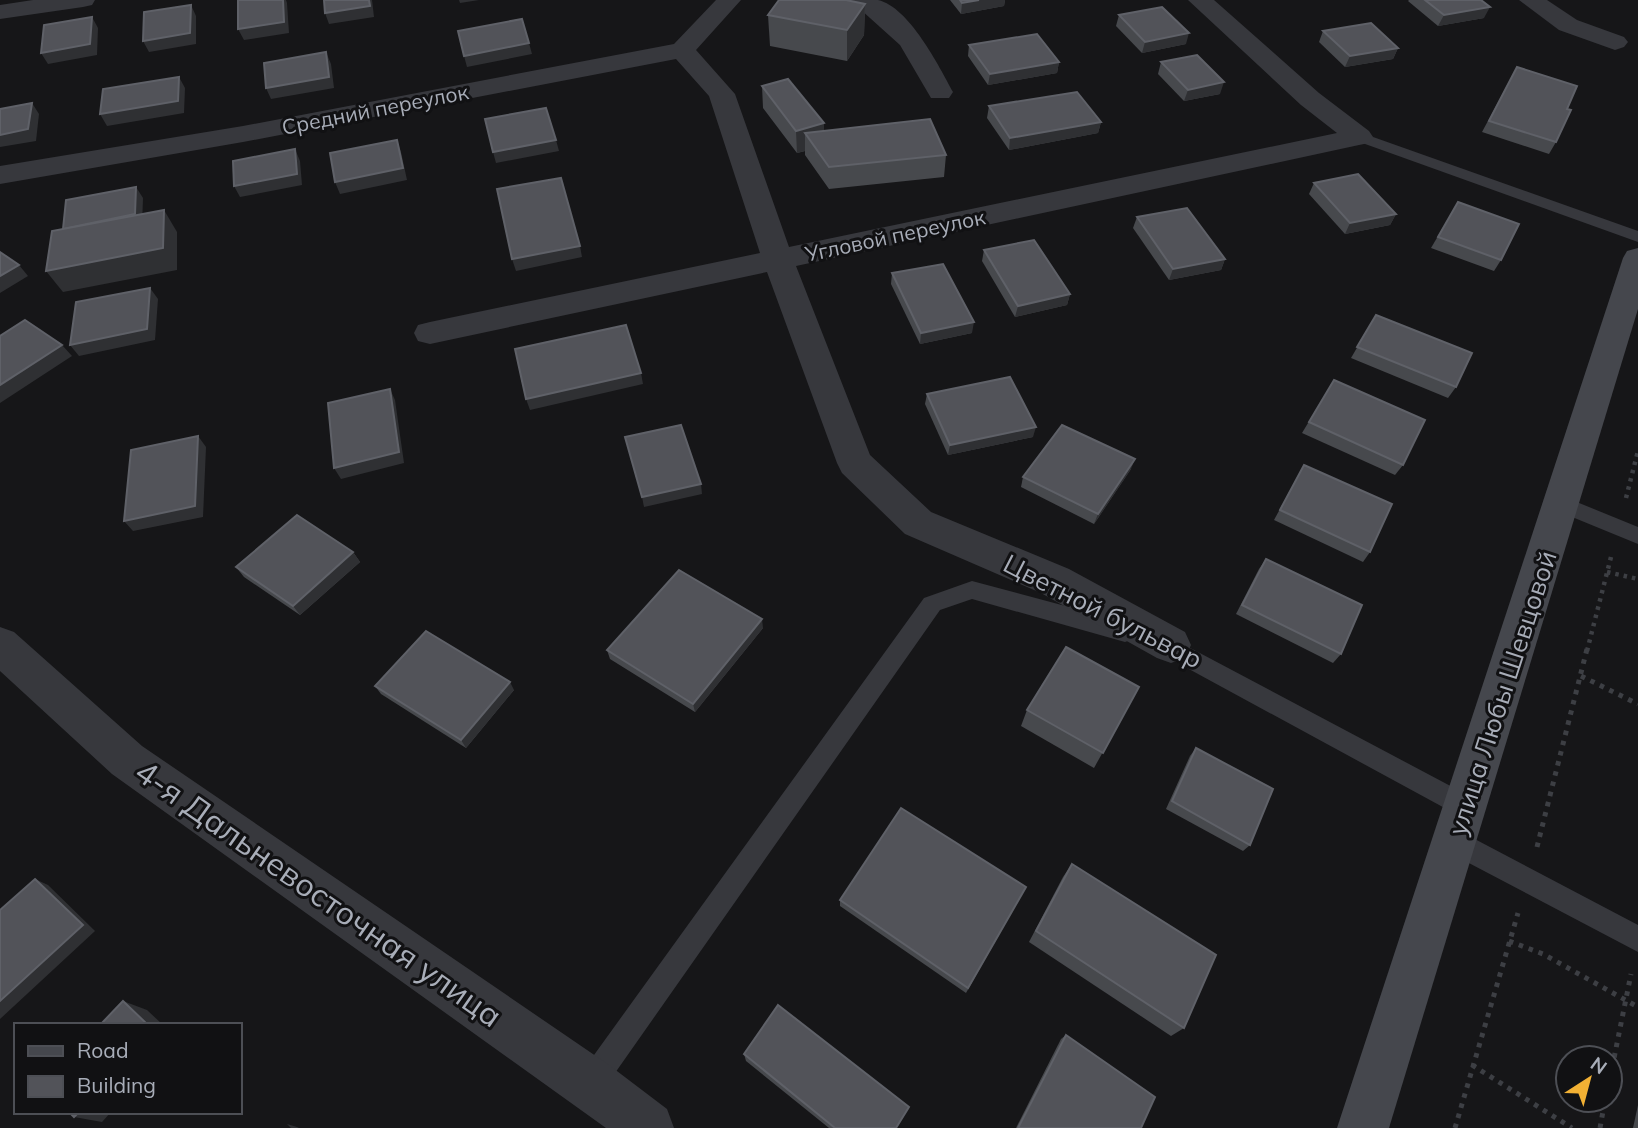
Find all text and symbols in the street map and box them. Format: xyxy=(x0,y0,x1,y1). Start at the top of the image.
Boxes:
street label: Средний переулок xyxy=(279,78,471,140)
street label: Угловой переулок xyxy=(802,203,988,267)
street label: Цветной бульвар xyxy=(998,547,1208,675)
street label: улица Любы Шевцовой xyxy=(1440,547,1564,839)
street label: 4-я Дальневосточная улица xyxy=(128,751,510,1035)
legend xyxy=(14,1023,242,1114)
text: Road xyxy=(77,1037,128,1063)
north arrow xyxy=(1554,1044,1624,1114)
text: N xyxy=(1586,1051,1612,1079)
text: Building xyxy=(77,1072,156,1098)

